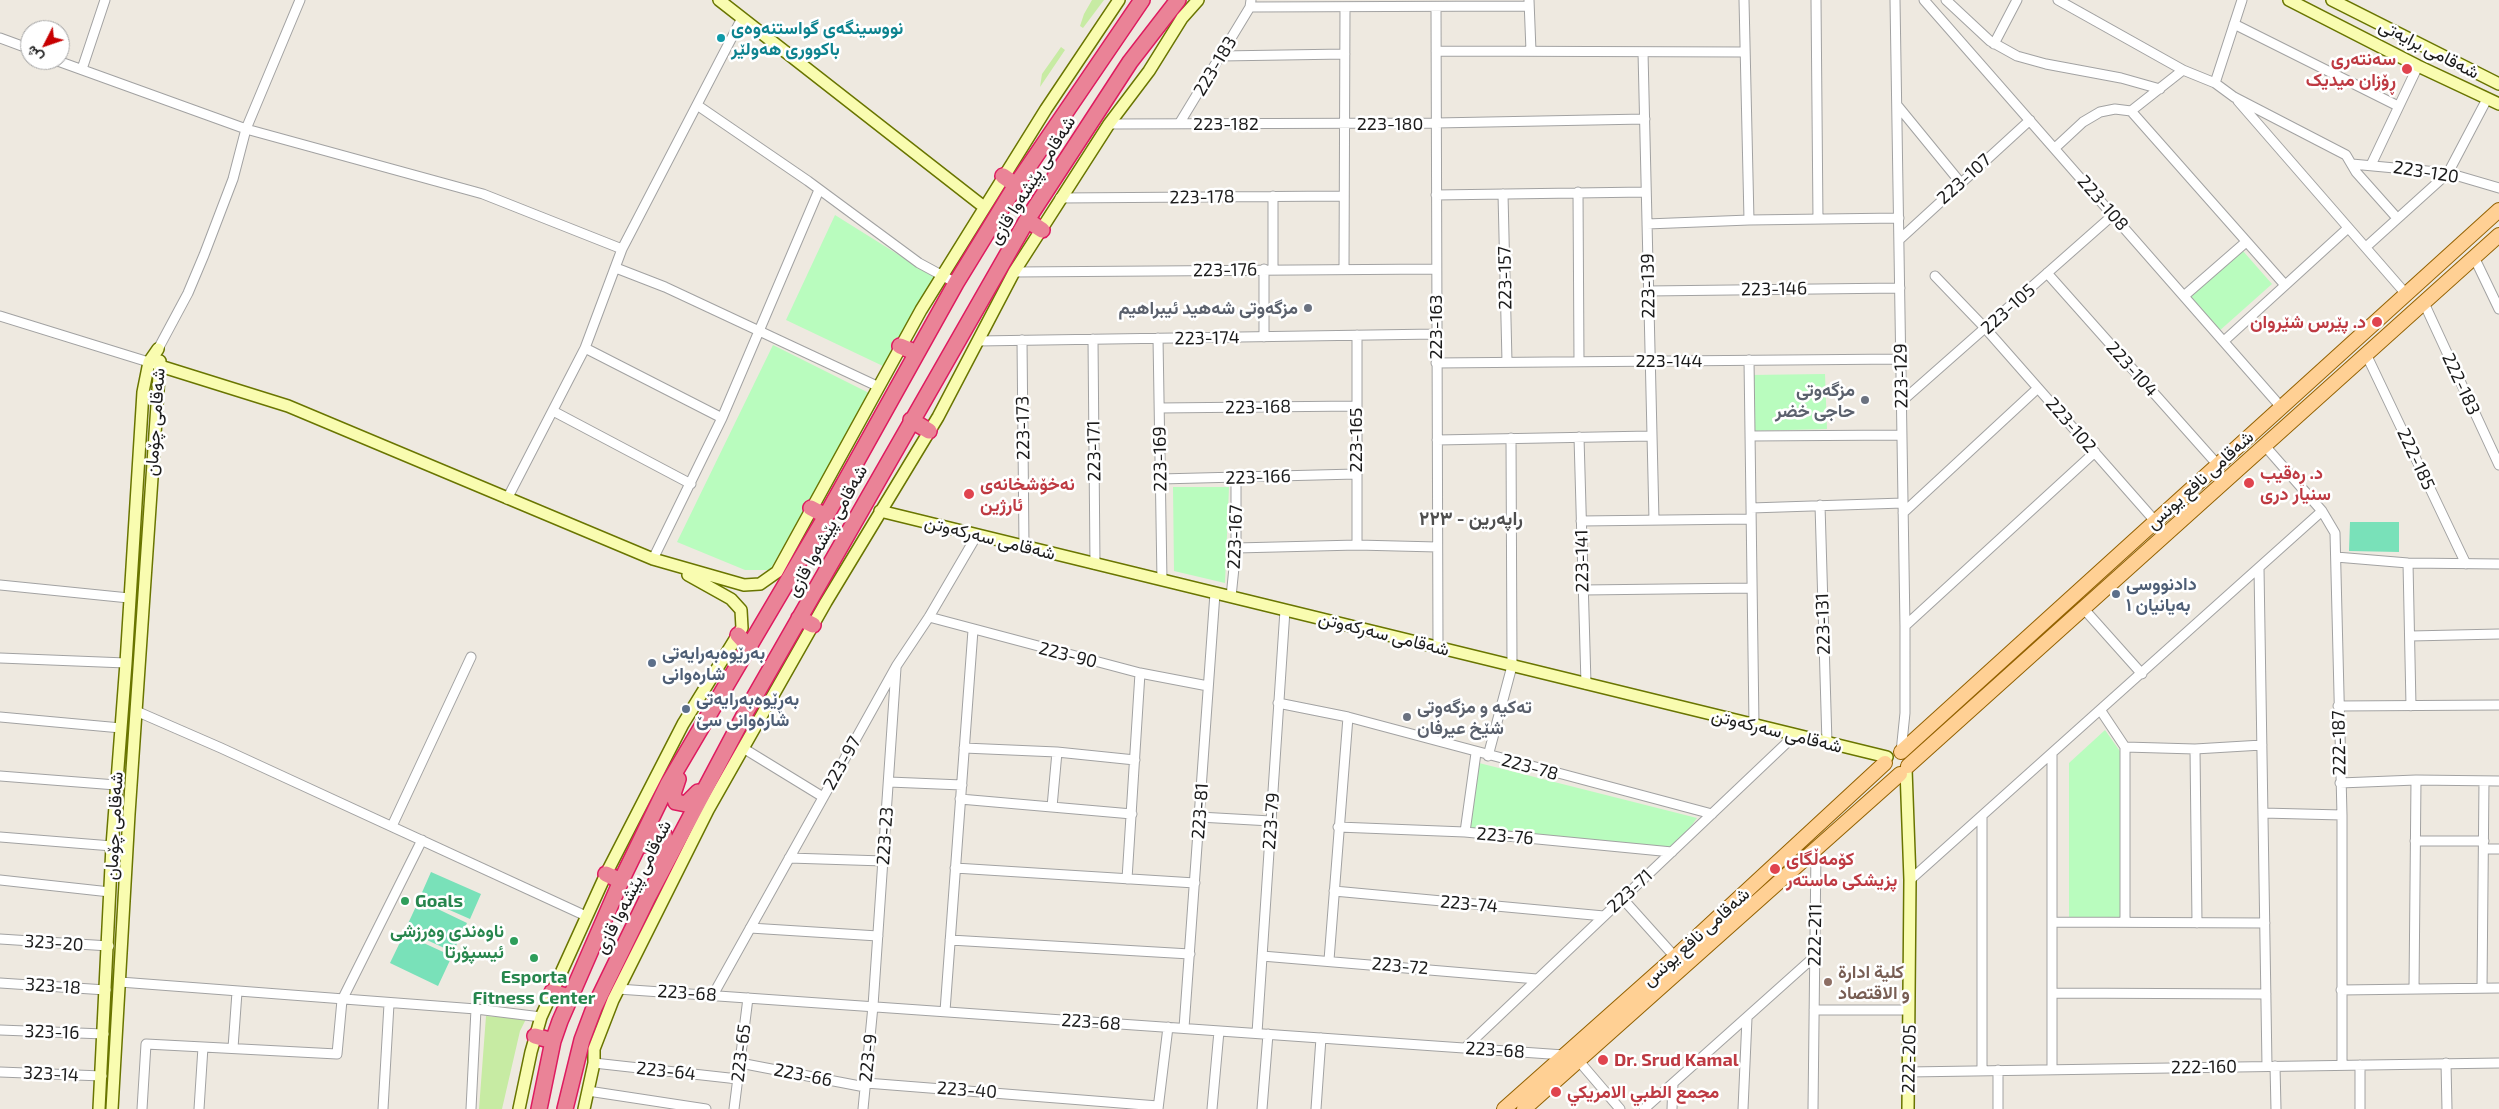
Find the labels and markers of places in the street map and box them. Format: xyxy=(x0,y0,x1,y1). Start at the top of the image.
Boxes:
place label: نووسینگەی گواستنەوەی باکووری هەولێر xyxy=(731,17,903,59)
marker: نووسینگەی گواستنەوەی باکووری هەولێر xyxy=(715,32,727,44)
place label: سەنتەری ڕۆزان میدیک xyxy=(2306,48,2396,90)
marker: سەنتەری ڕۆزان میدیک xyxy=(2400,62,2414,76)
place label: مزگەوتی شەهید ئیبراهیم xyxy=(1119,297,1298,319)
marker: مزگەوتی شەهید ئیبراهیم xyxy=(1302,302,1314,314)
place label: د. پێرس شێروان xyxy=(2250,311,2366,333)
marker: د. پێرس شێروان xyxy=(2370,315,2384,329)
place label: مزگه‌وتی حاجی خضر xyxy=(1775,379,1855,422)
marker: مزگه‌وتی حاجی خضر xyxy=(1859,394,1871,406)
place label: د. ڕەقیب سنیار دری xyxy=(2260,462,2331,504)
place label: نەخۆشخانەی ئارژین xyxy=(980,473,1075,516)
marker: د. ڕەقیب سنیار دری xyxy=(2242,476,2256,490)
marker: نەخۆشخانەی ئارژین xyxy=(962,487,976,501)
place label: دادنووسی بەیانیان ١ xyxy=(2126,573,2197,616)
marker: دادنووسی بەیانیان ١ xyxy=(2110,588,2122,600)
place label: بەرێوەبەرایەتی شارەوانی xyxy=(662,642,765,684)
marker: بەرێوەبەرایەتی شارەوانی xyxy=(646,657,658,669)
place label: بەڕێوەبەرایەتی شارەوانی سێ xyxy=(696,688,799,731)
place label: تەکیە و مزگەوتی شێخ عیرفان xyxy=(1417,696,1532,739)
marker: بەڕێوەبەرایەتی شارەوانی سێ xyxy=(680,703,692,715)
marker: تەکیە و مزگەوتی شێخ عیرفان xyxy=(1401,711,1413,723)
place label: کۆمەڵگای پزیشکی ماستەر xyxy=(1786,848,1898,891)
marker: کۆمەڵگای پزیشکی ماستەر xyxy=(1768,862,1782,876)
place label: Goals xyxy=(415,890,463,912)
marker: Goals xyxy=(399,895,411,907)
place label: ناوەندی وەرزشی ئیسپۆرتا xyxy=(390,920,504,962)
marker: ناوەندی وەرزشی ئیسپۆرتا xyxy=(508,935,520,947)
marker: Esporta Fitness Center xyxy=(528,952,540,964)
place label: كلية ادارة و الاقتصاد xyxy=(1838,961,1910,1004)
place label: Esporta Fitness Center xyxy=(472,966,596,1009)
marker: كلية ادارة و الاقتصاد xyxy=(1822,976,1834,988)
place label: Dr. Srud Kamal xyxy=(1614,1049,1739,1071)
marker: Dr. Srud Kamal xyxy=(1596,1053,1610,1067)
place label: مجمع الطبي الامريكي xyxy=(1567,1081,1719,1103)
marker: مجمع الطبي الامريكي xyxy=(1549,1085,1563,1099)

